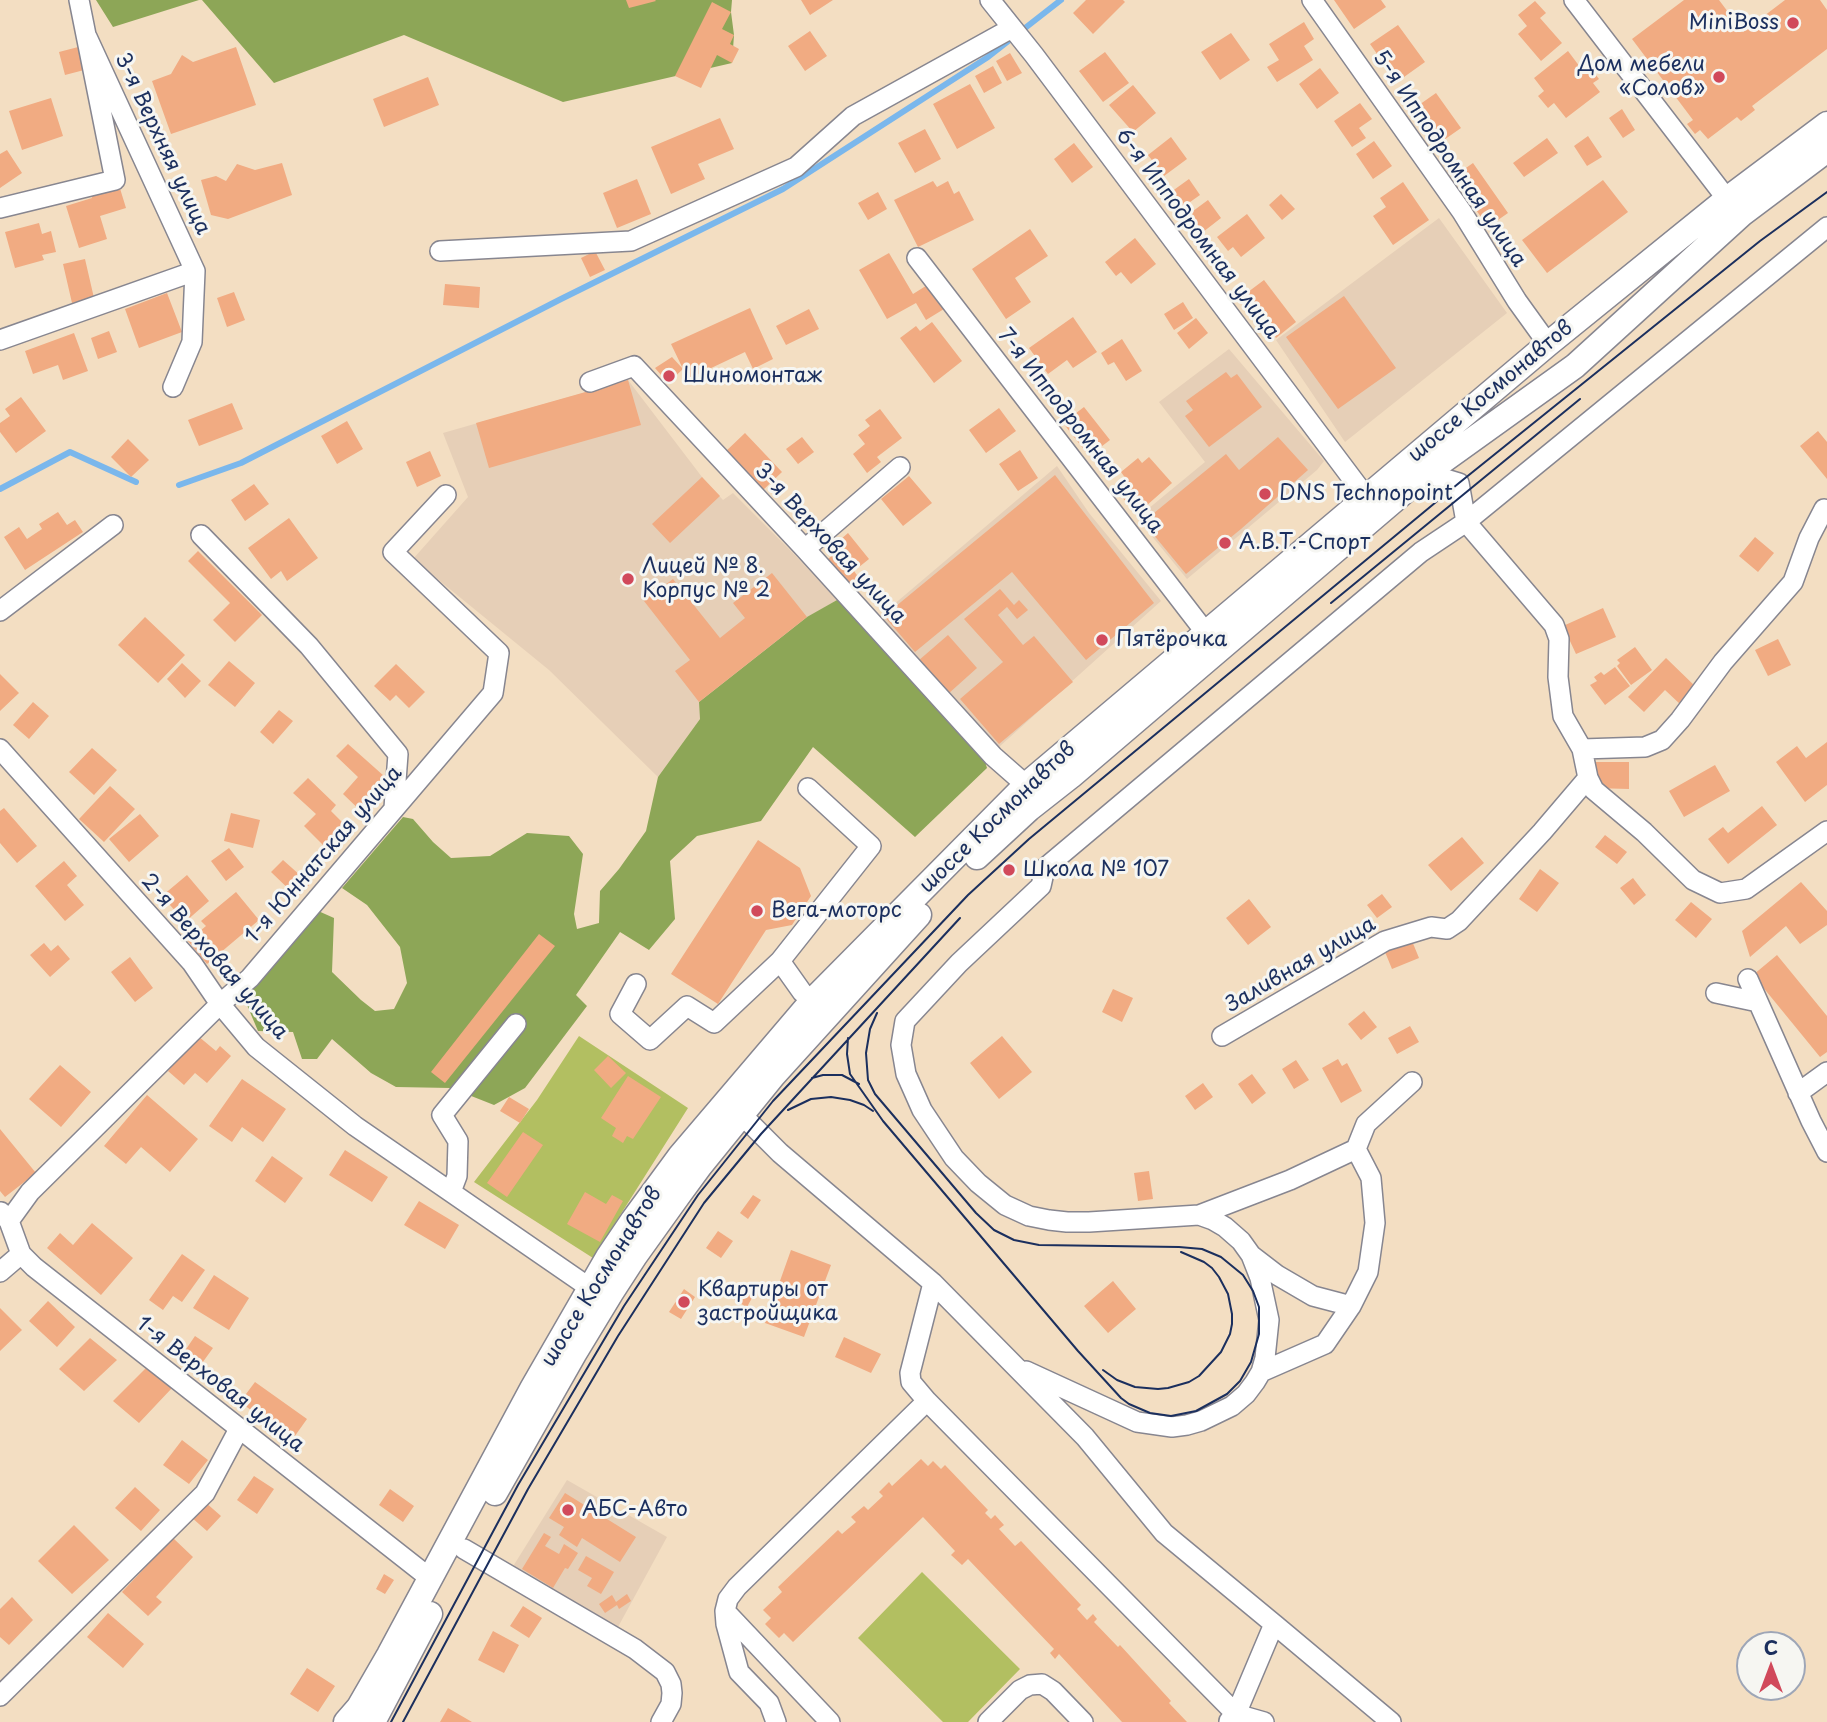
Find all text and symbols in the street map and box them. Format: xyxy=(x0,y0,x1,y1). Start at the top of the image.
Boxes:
place label: MiniBoss xyxy=(1689,10,1779,36)
marker: MiniBoss xyxy=(1785,15,1801,31)
street label: 5-я Ипподромная улица xyxy=(1367,46,1531,272)
street label: 3-я Верхняя улица xyxy=(109,49,215,239)
place label: Дом мебели «Солов» xyxy=(1578,52,1705,102)
marker: Дом мебели «Солов» xyxy=(1711,69,1727,85)
street label: 6-я Ипподромная улица xyxy=(1110,124,1284,344)
street label: шоссе Космонавтов xyxy=(1404,316,1578,468)
street label: 7-я Ипподромная улица xyxy=(992,323,1168,539)
place label: Шиномонтаж xyxy=(683,363,822,389)
marker: Шиномонтаж xyxy=(661,368,677,384)
street label: 3-я Верховая улица xyxy=(749,458,911,630)
place label: DNS Technopoint xyxy=(1279,481,1453,507)
marker: DNS Technopoint xyxy=(1257,486,1273,502)
place label: А.В.Т.-Спорт xyxy=(1239,530,1370,556)
marker: А.В.Т.-Спорт xyxy=(1217,535,1233,551)
place label: Лицей № 8. Корпус № 2 xyxy=(642,554,770,604)
marker: Лицей № 8. Корпус № 2 xyxy=(620,571,636,587)
place label: Пятёрочка xyxy=(1116,627,1227,653)
marker: Пятёрочка xyxy=(1094,632,1110,648)
street label: шоссе Космонавтов xyxy=(915,737,1081,899)
street label: 1-я Юннатская улица xyxy=(240,761,408,949)
place label: Школа № 107 xyxy=(1023,857,1169,883)
marker: Школа № 107 xyxy=(1001,862,1017,878)
street label: 2-я Верховая улица xyxy=(135,869,293,1045)
place label: Вега-моторс xyxy=(771,898,902,924)
marker: Вега-моторс xyxy=(749,903,765,919)
street label: Заливная улица xyxy=(1222,912,1380,1018)
street label: шоссе Космонавтов xyxy=(536,1182,668,1372)
place label: Квартиры от застройщика xyxy=(698,1277,838,1327)
marker: Квартиры от застройщика xyxy=(676,1294,692,1310)
street label: 1-я Верховая улица xyxy=(131,1312,309,1458)
place label: АБС-Авто xyxy=(582,1497,688,1523)
marker: АБС-Авто xyxy=(560,1502,576,1518)
north arrow xyxy=(1736,1631,1806,1701)
text: С xyxy=(1764,1633,1778,1661)

